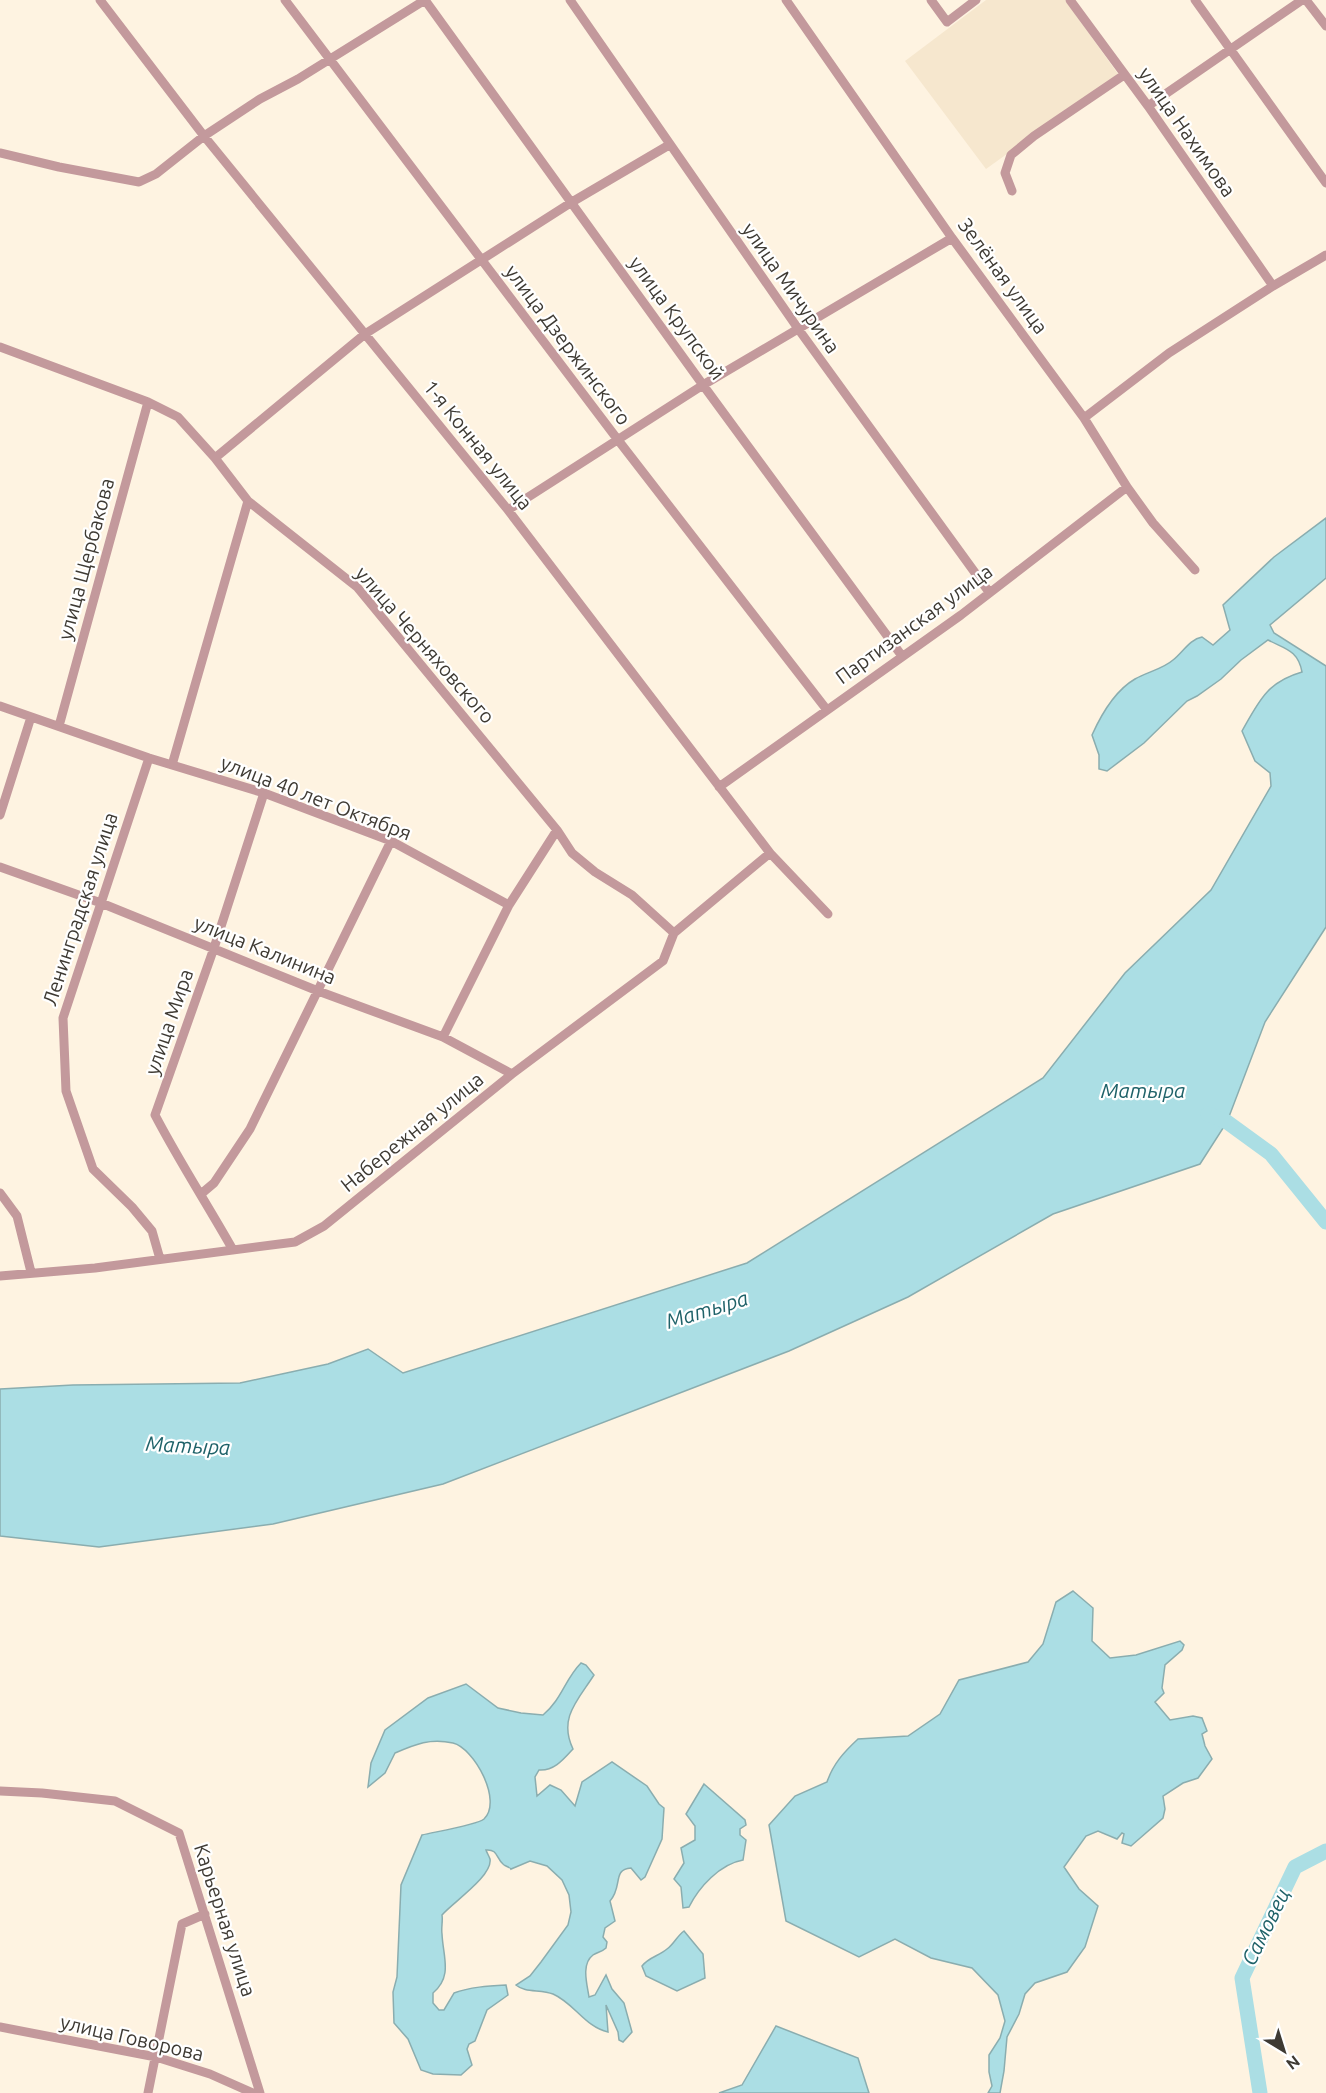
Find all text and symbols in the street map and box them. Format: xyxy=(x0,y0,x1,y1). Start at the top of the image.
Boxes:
street label: улица Нахимова xyxy=(1134,62,1241,201)
street label: Зелёная улица xyxy=(954,214,1053,338)
street label: улица Мичурина xyxy=(738,218,845,357)
street label: улица Крупской xyxy=(625,251,730,384)
street label: улица Дзержинского xyxy=(501,260,636,429)
street label: 1-я Конная улица xyxy=(419,375,538,514)
street label: улица Щербакова xyxy=(53,475,118,642)
street label: Партизанская улица xyxy=(831,559,997,688)
street label: улица Черняховского xyxy=(351,562,500,728)
street label: улица 40 лет Октября xyxy=(218,751,415,845)
street label: Ленинградская улица xyxy=(37,809,122,1008)
street label: улица Калинина xyxy=(191,911,339,988)
street label: улица Мира xyxy=(140,966,197,1078)
street label: Набережная улица xyxy=(336,1067,488,1196)
water label: Матыра xyxy=(1101,1078,1185,1102)
water label: Матыра xyxy=(663,1285,751,1333)
water label: Матыра xyxy=(145,1431,231,1459)
street label: Карьерная улица xyxy=(190,1841,261,1999)
water label: Самовец xyxy=(1236,1884,1294,1969)
street label: улица Говорова xyxy=(58,2010,206,2065)
north arrow xyxy=(1254,2021,1314,2081)
text: N xyxy=(1283,2052,1303,2074)

